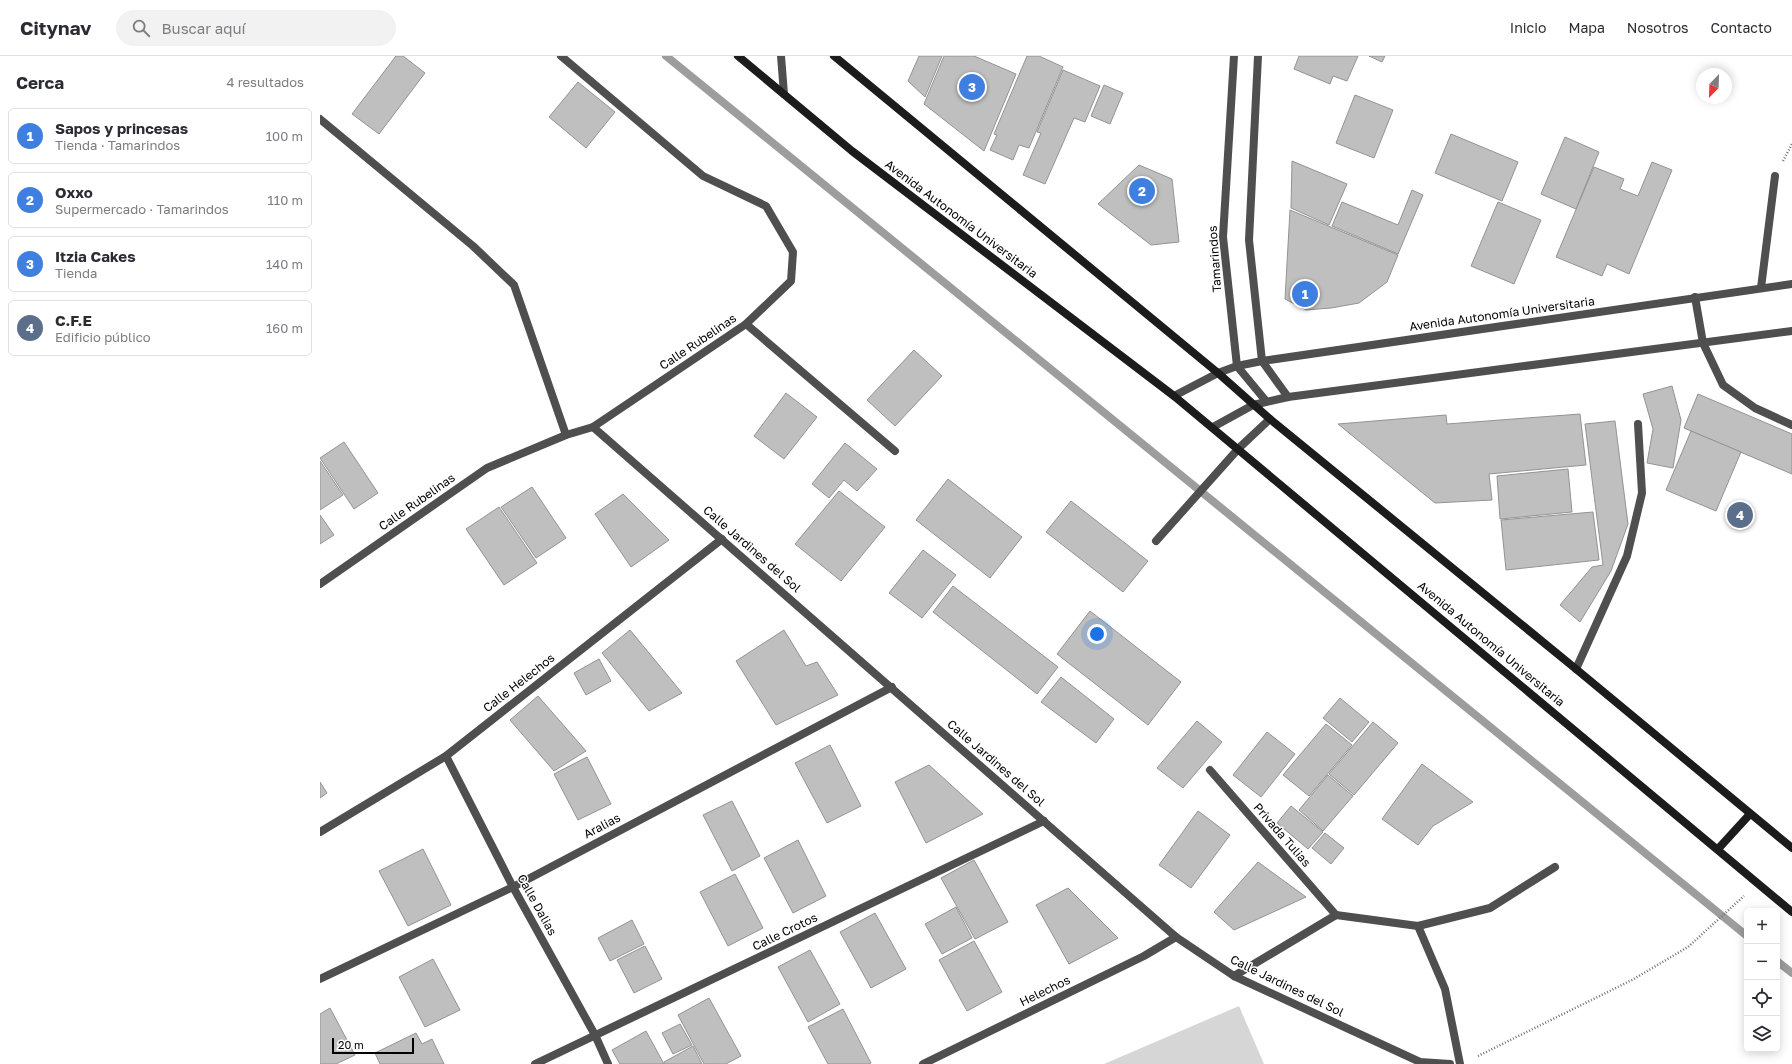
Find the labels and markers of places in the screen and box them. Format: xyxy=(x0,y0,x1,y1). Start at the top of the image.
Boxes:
pin: 3 xyxy=(959,72,985,102)
pin: 2 xyxy=(1129,176,1155,206)
pin: 1 xyxy=(1292,279,1318,309)
pin: 4 xyxy=(1727,500,1753,530)

